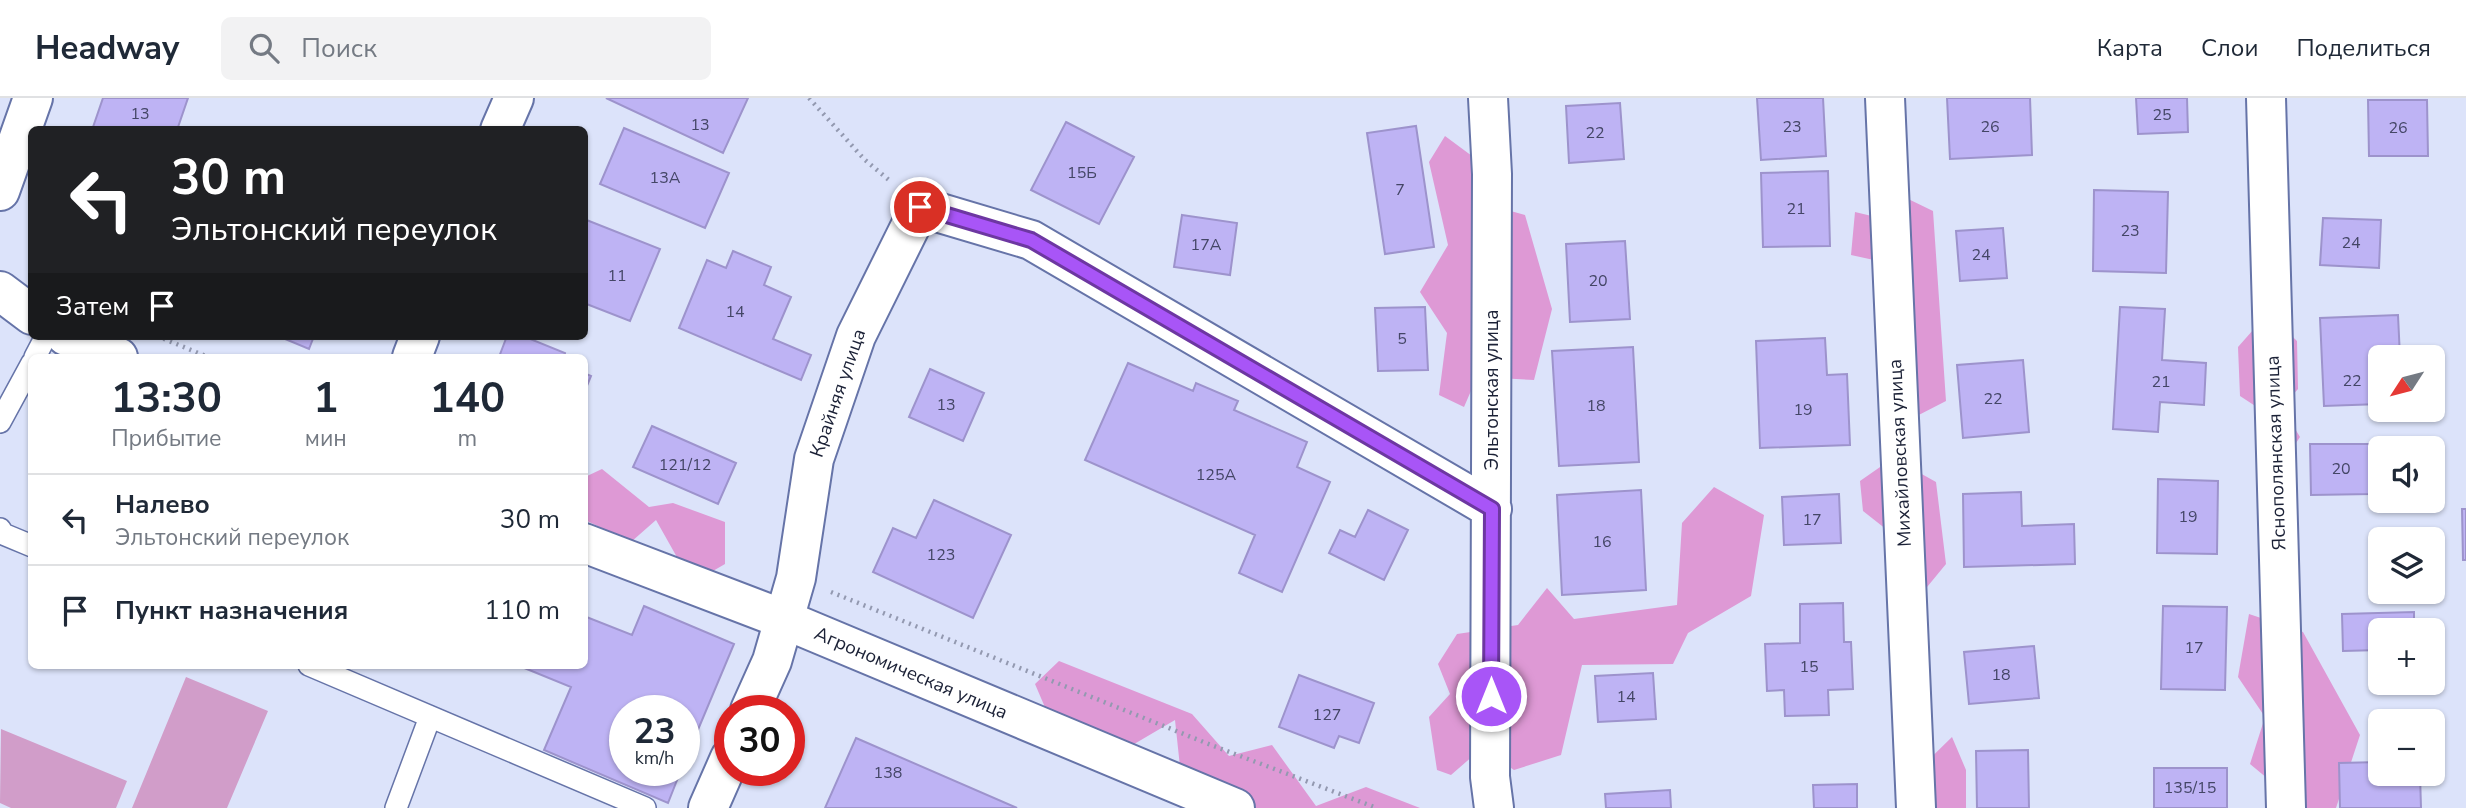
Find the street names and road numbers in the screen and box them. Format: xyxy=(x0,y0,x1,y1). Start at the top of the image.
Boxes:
street label: Эльтонская улица xyxy=(1479,310,1505,470)
street label: Крайняя улица xyxy=(804,325,872,461)
street label: Яснополянская улица xyxy=(2260,355,2292,551)
street label: Михайловская улица xyxy=(1882,358,1918,548)
street label: Агрономическая улица xyxy=(810,620,1012,726)

